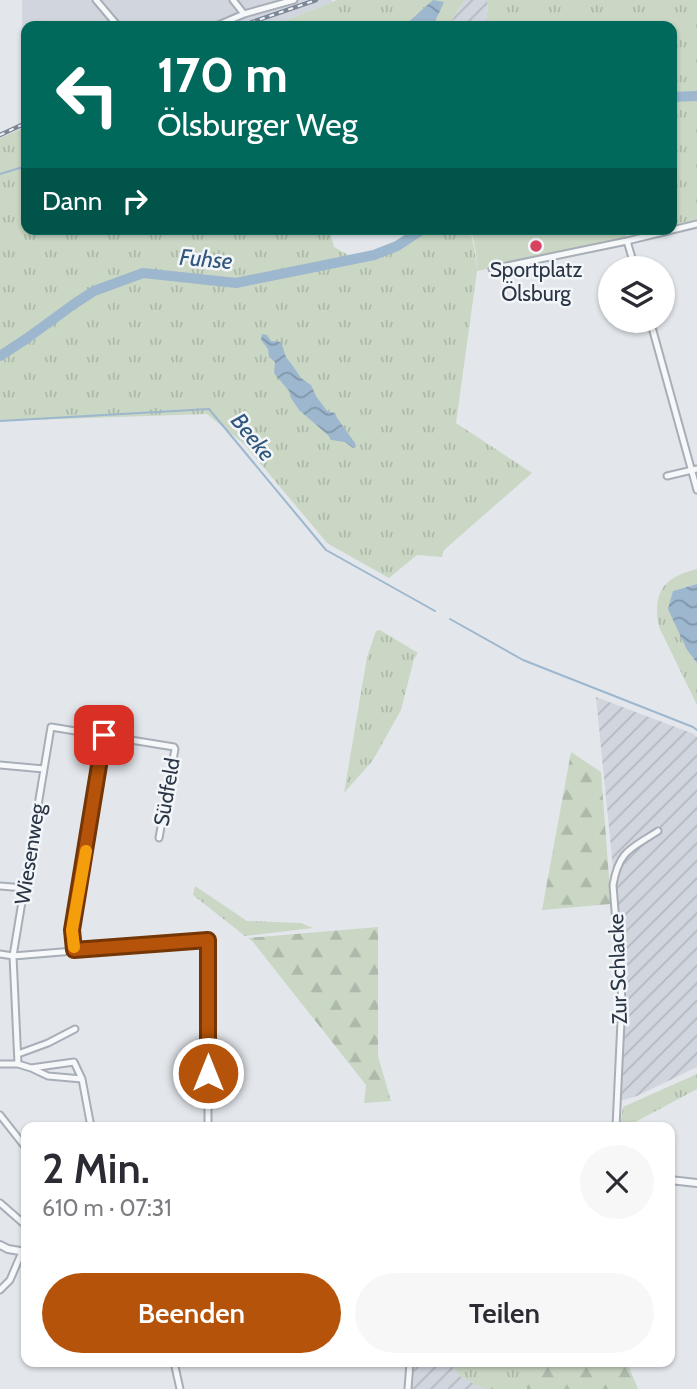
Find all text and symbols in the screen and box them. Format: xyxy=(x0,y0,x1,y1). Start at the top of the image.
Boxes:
text: 170 m xyxy=(157,45,288,104)
icon: left xyxy=(42,49,133,140)
text: Ölsburger Weg xyxy=(157,105,358,144)
icon: right xyxy=(116,182,154,220)
text: Dann xyxy=(42,185,102,217)
marker: Sportplatz Ölsburg xyxy=(528,238,544,254)
water label: Fuhse xyxy=(178,243,234,275)
map controls xyxy=(598,256,675,333)
button: layers xyxy=(598,256,675,333)
place label: Sportplatz Ölsburg xyxy=(490,257,582,306)
water label: Beeke xyxy=(225,407,281,467)
pin xyxy=(74,705,134,765)
icon: arrive xyxy=(85,716,123,754)
street label: Südfeld xyxy=(148,756,185,828)
street label: Wiesenweg xyxy=(9,801,50,906)
street label: Zur Schlacke xyxy=(603,913,632,1025)
position arrow xyxy=(171,1036,245,1110)
text: 2 Min. xyxy=(42,1142,150,1194)
button: close xyxy=(580,1145,654,1219)
text: 610 m · 07:31 xyxy=(42,1194,172,1222)
button: Beenden xyxy=(42,1273,341,1353)
button: Teilen xyxy=(355,1273,654,1353)

